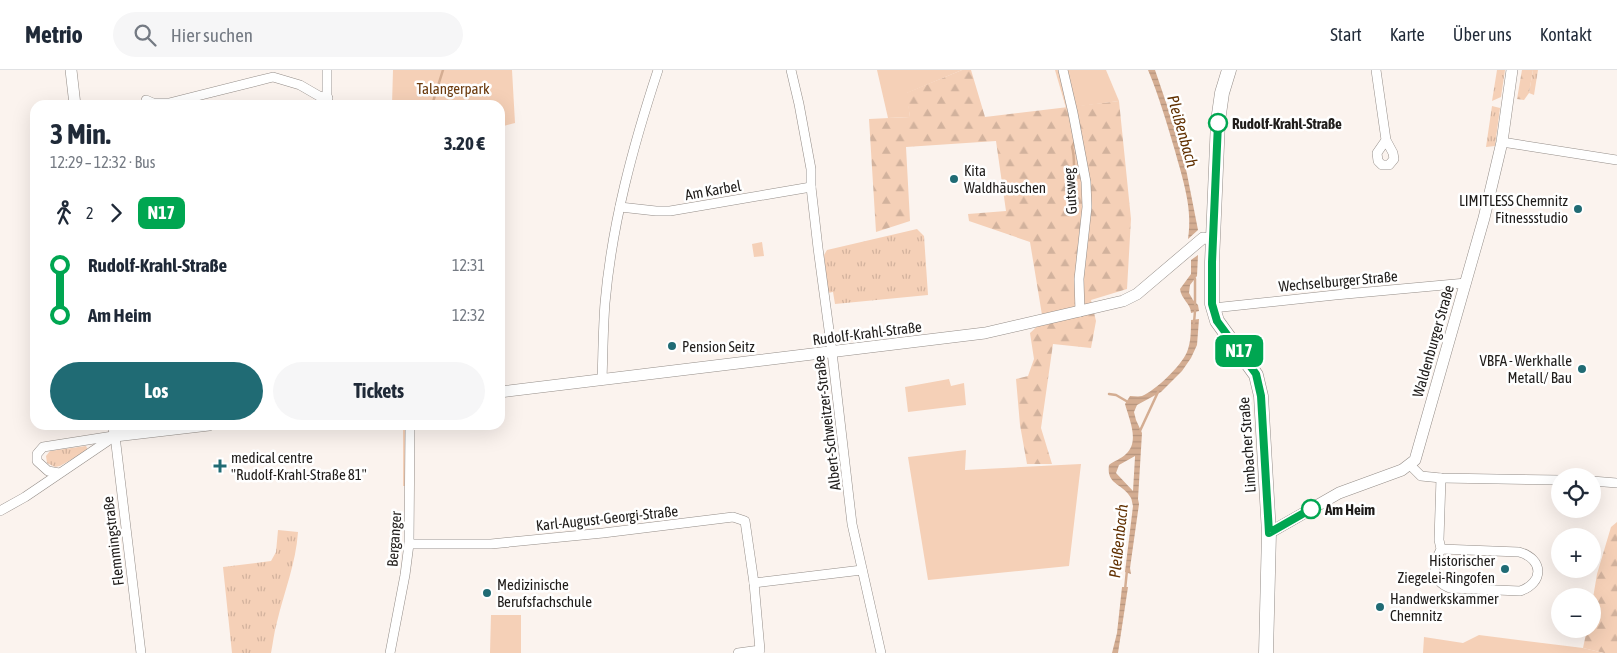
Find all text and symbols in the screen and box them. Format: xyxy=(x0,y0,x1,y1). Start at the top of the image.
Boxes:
search box xyxy=(113,12,463,57)
text: Metrio xyxy=(25,21,83,48)
icon: search xyxy=(131,21,159,49)
text: Hier suchen xyxy=(171,24,253,46)
text: Start xyxy=(1330,24,1362,45)
text: Karte xyxy=(1390,24,1425,45)
text: Über uns xyxy=(1453,24,1512,45)
text: Kontakt xyxy=(1540,24,1592,45)
park label: Talangerpark xyxy=(416,80,490,97)
water label: Pleißenbach xyxy=(1164,93,1202,169)
marker: Rudolf-Krahl-Straße xyxy=(1208,113,1228,133)
place label: Rudolf-Krahl-Straße xyxy=(1232,115,1342,132)
text: 3 Min. xyxy=(50,118,111,150)
text: 3.20 € xyxy=(444,132,485,154)
text: 12:29 – 12:32 · Bus xyxy=(50,153,155,171)
place label: Kita Waldhäuschen xyxy=(964,162,1046,196)
street label: Gutsweg xyxy=(1060,166,1080,215)
marker: Kita Waldhäuschen xyxy=(948,173,960,185)
street label: Am Karbel xyxy=(684,177,742,203)
place label: LIMITLESS Chemnitz Fitnessstudio xyxy=(1459,192,1569,226)
icon: walk xyxy=(50,199,78,227)
icon: forward xyxy=(102,199,130,227)
text: N17 xyxy=(148,202,175,223)
marker: LIMITLESS Chemnitz Fitnessstudio xyxy=(1572,203,1584,215)
text: 2 xyxy=(86,204,94,222)
text: Rudolf-Krahl-Straße xyxy=(88,254,227,276)
text: 12:31 xyxy=(452,256,485,274)
street label: Wechselburger Straße xyxy=(1278,267,1398,295)
street label: Waldenburger Straße xyxy=(1409,283,1457,399)
text: Am Heim xyxy=(88,304,151,326)
text: 12:32 xyxy=(452,306,485,324)
street label: Rudolf-Krahl-Straße xyxy=(811,318,923,348)
line badge: N17 xyxy=(1210,335,1268,367)
place label: Pension Seitz xyxy=(682,338,755,355)
marker: Pension Seitz xyxy=(666,340,678,352)
text: N17 xyxy=(1225,340,1253,361)
place label: VBFA - Werkhalle Metall/ Bau xyxy=(1479,352,1572,386)
street label: Albert-Schweitzer-Straße xyxy=(810,354,844,491)
button: Los xyxy=(50,362,263,420)
button: Tickets xyxy=(273,362,485,420)
marker: VBFA - Werkhalle Metall/ Bau xyxy=(1576,363,1588,375)
street label: Limbacher Straße xyxy=(1235,396,1259,493)
place label: medical centre "Rudolf-Krahl-Straße 81" xyxy=(231,449,367,483)
marker: medical centre "Rudolf-Krahl-Straße 81" xyxy=(213,459,227,473)
map controls xyxy=(1551,468,1601,638)
button: locate xyxy=(1551,468,1601,518)
street label: Flemmingstraße xyxy=(99,495,127,587)
marker: Am Heim xyxy=(1301,499,1321,519)
place label: Am Heim xyxy=(1324,501,1375,518)
street label: Karl-August-Georgi-Straße xyxy=(535,502,679,534)
water label: Pleißenbach xyxy=(1105,503,1131,579)
street label: Berganger xyxy=(384,510,404,567)
button: + xyxy=(1551,528,1601,578)
place label: Historischer Ziegelei-Ringofen xyxy=(1398,552,1496,586)
marker: Historischer Ziegelei-Ringofen xyxy=(1499,563,1511,575)
place label: Medizinische Berufsfachschule xyxy=(497,576,592,610)
marker: Medizinische Berufsfachschule xyxy=(481,587,493,599)
button: − xyxy=(1551,588,1601,638)
place label: Handwerkskammer Chemnitz xyxy=(1390,590,1499,624)
marker: Handwerkskammer Chemnitz xyxy=(1374,601,1386,613)

